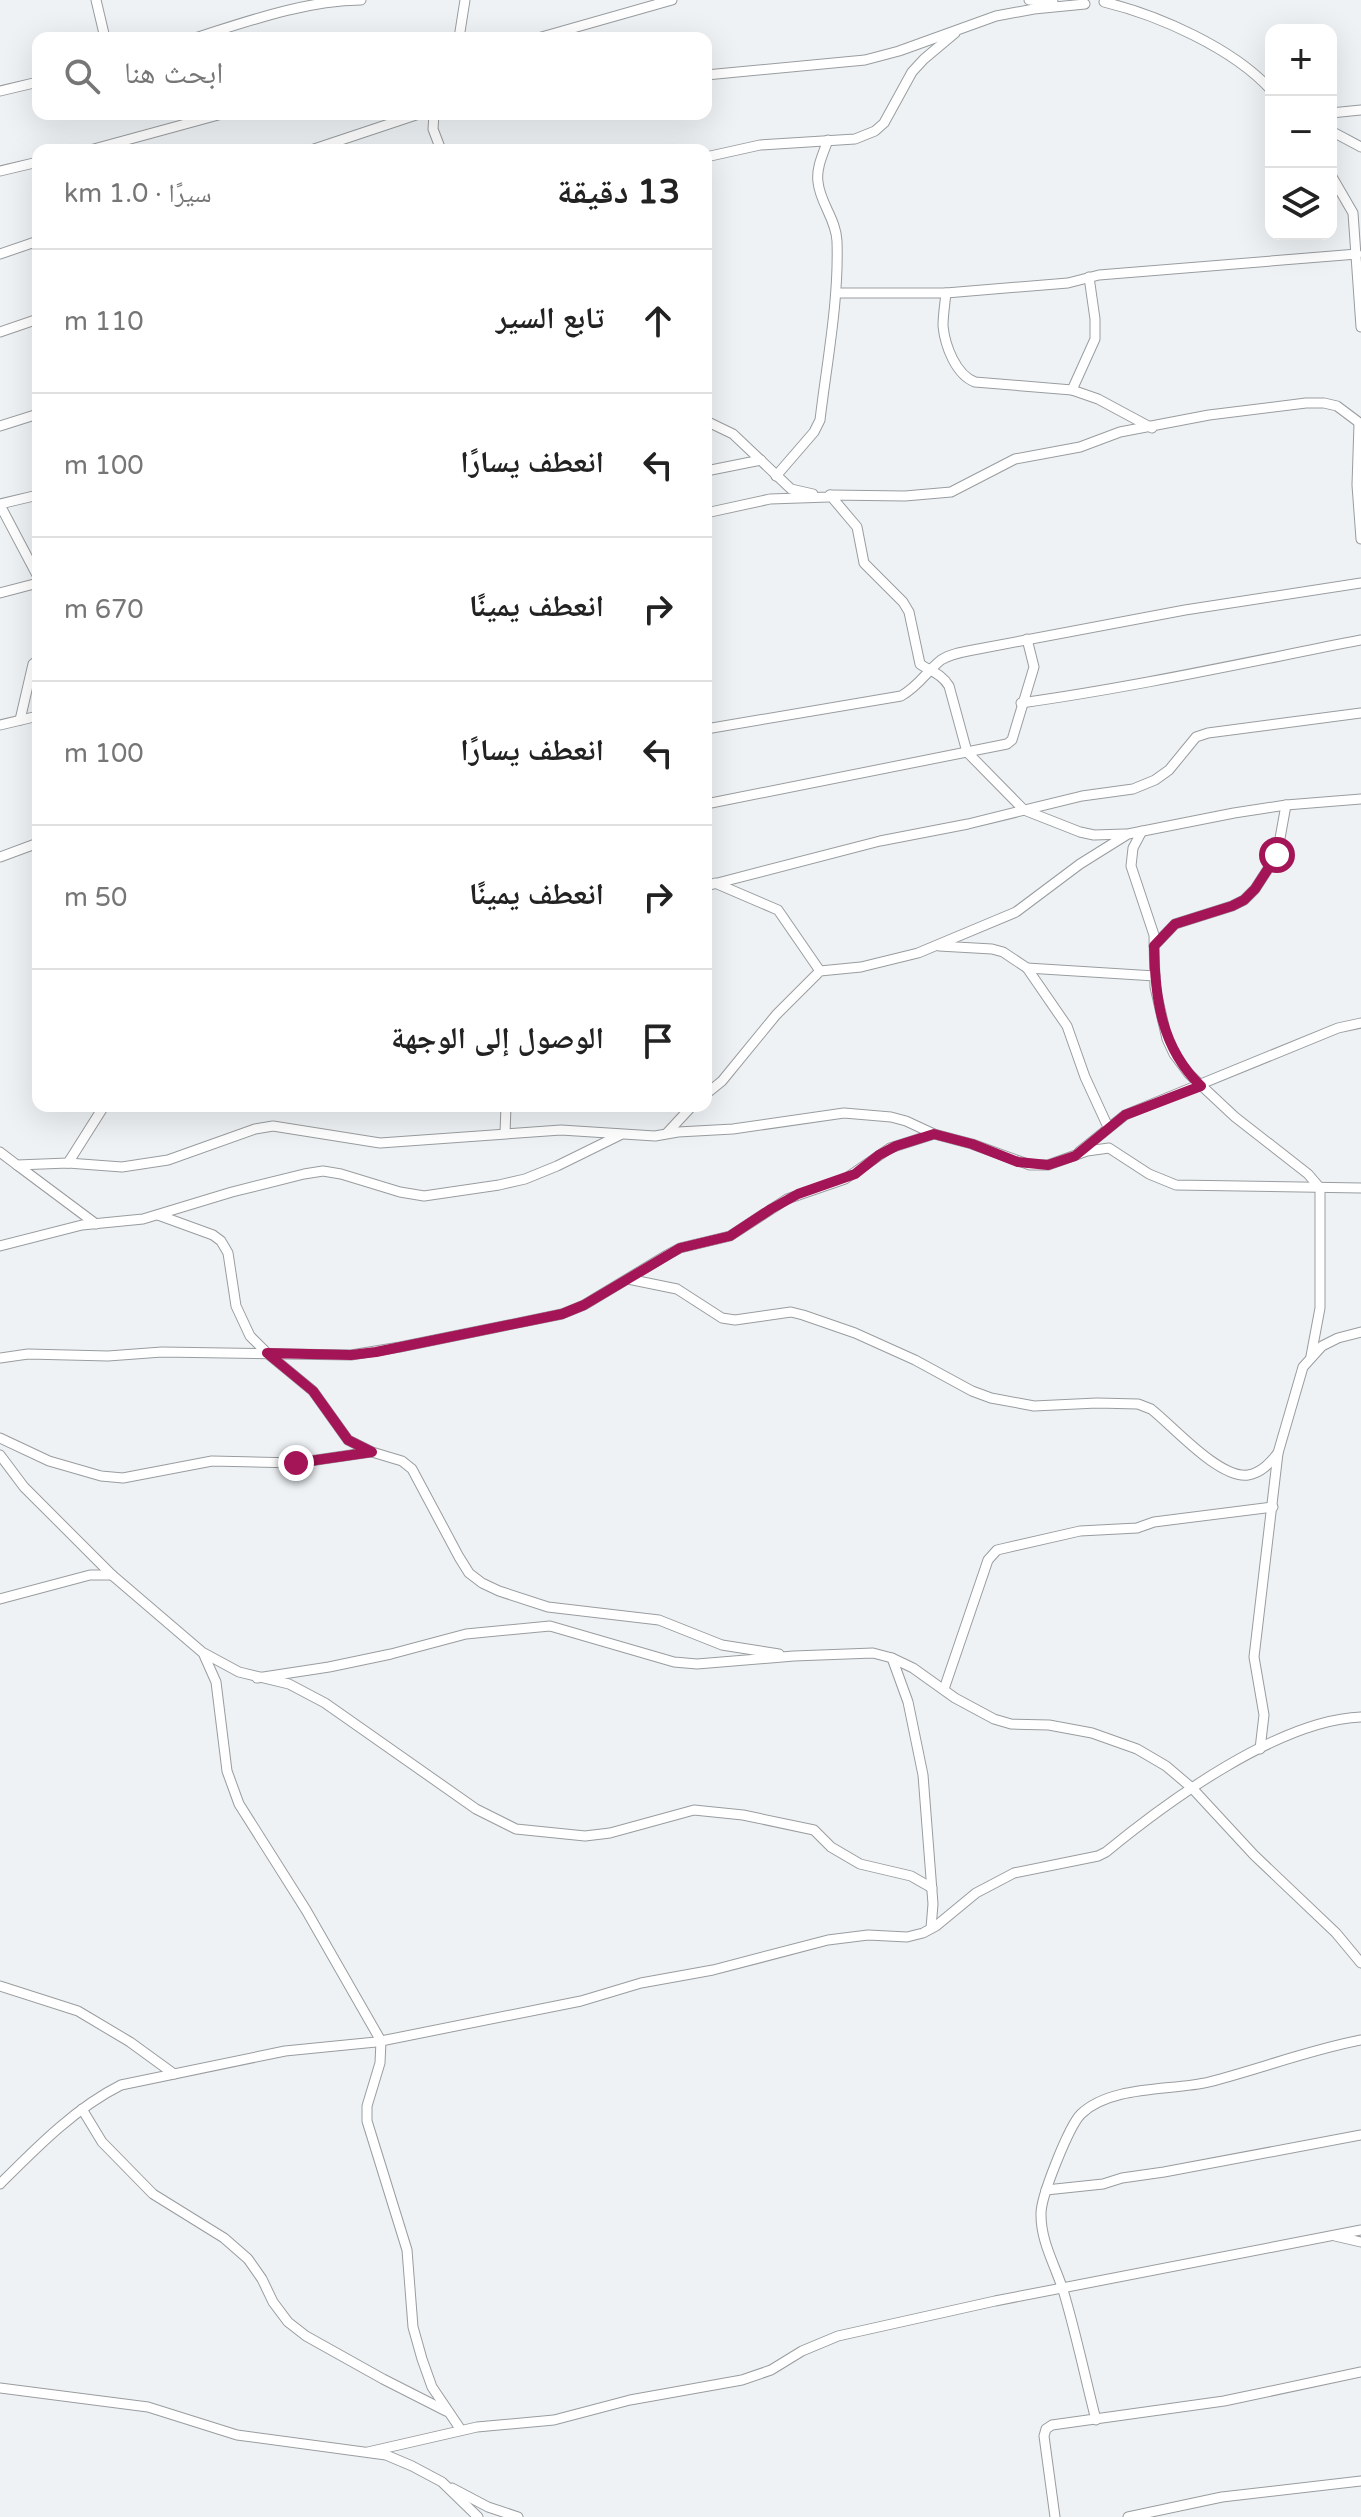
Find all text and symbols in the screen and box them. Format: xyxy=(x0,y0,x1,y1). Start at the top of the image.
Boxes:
map controls xyxy=(1265,24,1337,240)
button: + xyxy=(1265,24,1337,96)
search box xyxy=(32,32,712,120)
icon: search xyxy=(60,54,104,98)
text: ابحث هنا xyxy=(124,55,223,92)
button: − xyxy=(1265,96,1337,168)
button: layers xyxy=(1265,168,1337,240)
text: 13 دقيقة xyxy=(557,172,680,213)
text: سيرًا · 1.0 km xyxy=(64,178,212,209)
icon: ahead xyxy=(636,299,680,343)
text: تابع السير xyxy=(496,300,604,337)
text: 110 m xyxy=(64,306,144,337)
icon: left xyxy=(636,443,680,487)
text: انعطف يسارًا xyxy=(460,444,604,481)
text: 100 m xyxy=(64,450,144,481)
icon: right xyxy=(636,587,680,631)
text: انعطف يمينًا xyxy=(469,588,604,625)
text: 670 m xyxy=(64,594,144,625)
icon: left xyxy=(636,731,680,775)
text: انعطف يسارًا xyxy=(460,732,604,769)
text: 100 m xyxy=(64,738,144,769)
route start xyxy=(1259,837,1295,873)
icon: right xyxy=(636,875,680,919)
text: انعطف يمينًا xyxy=(469,876,604,913)
text: 50 m xyxy=(64,882,127,913)
icon: arrive xyxy=(636,1019,680,1063)
text: الوصول إلى الوجهة xyxy=(391,1020,604,1057)
route end xyxy=(278,1445,314,1481)

